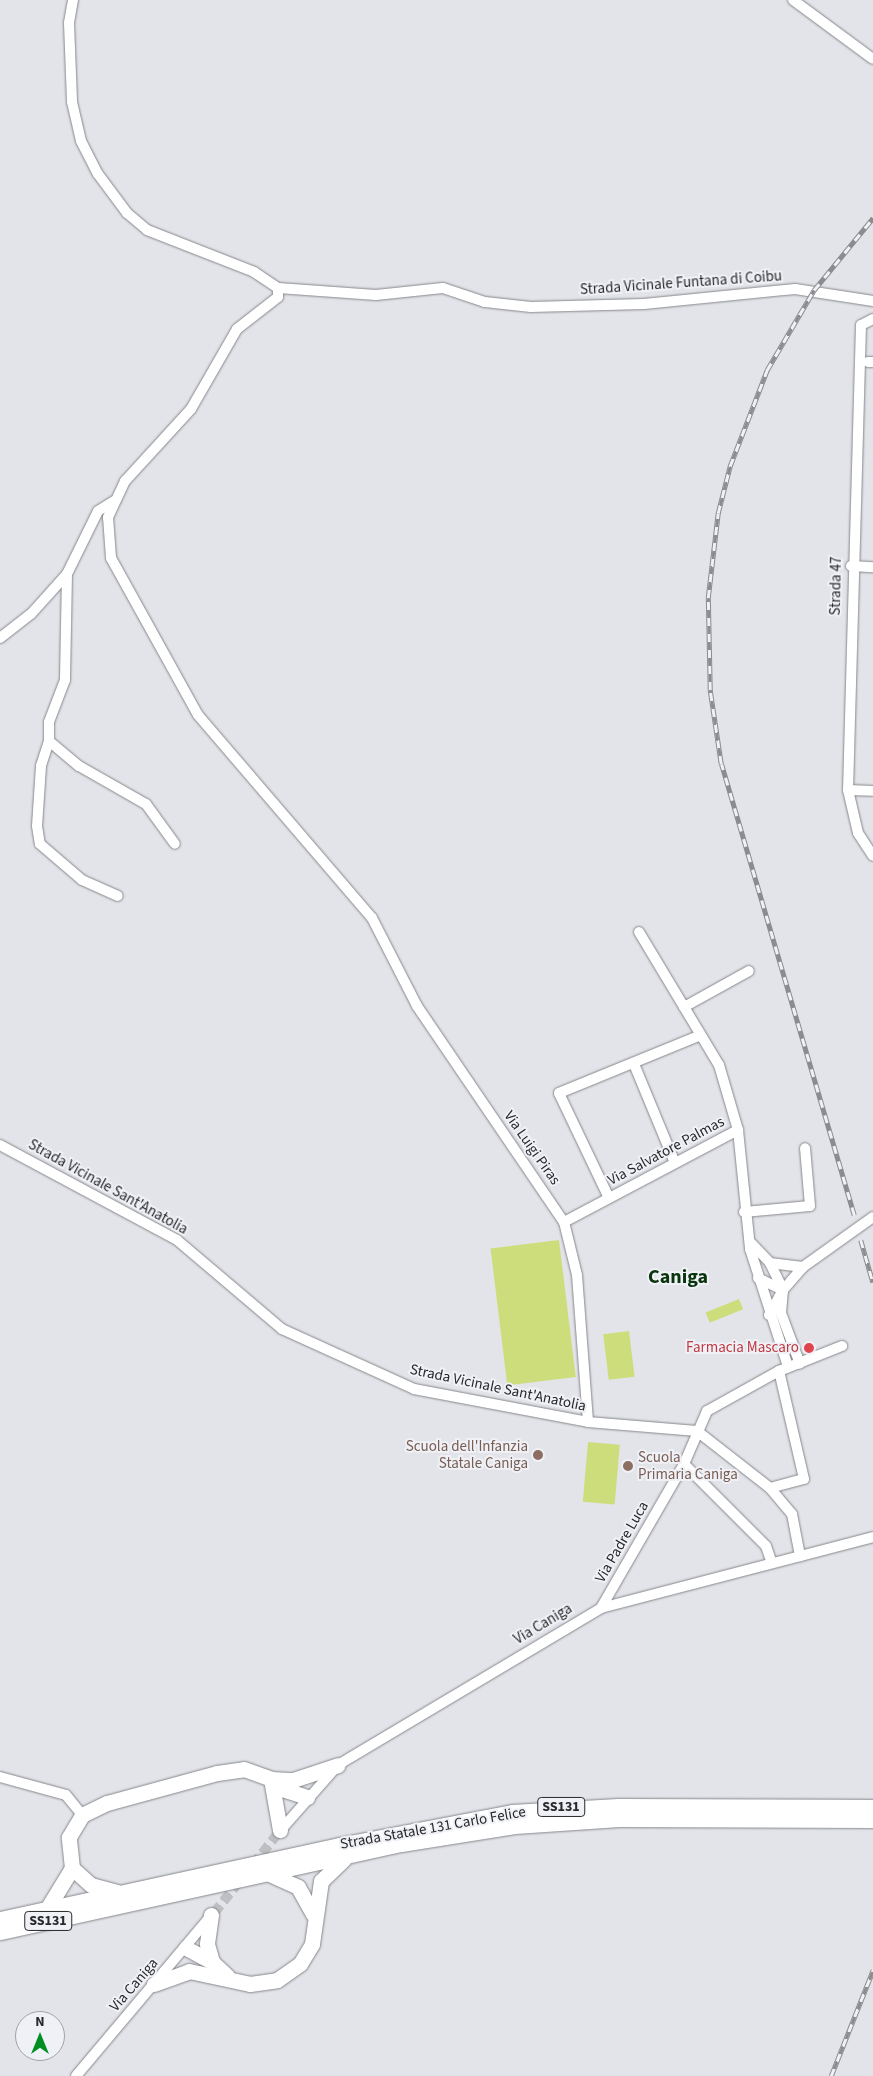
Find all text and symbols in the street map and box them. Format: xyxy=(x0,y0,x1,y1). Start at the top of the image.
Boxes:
street label: Strada Vicinale Funtana di Coibu xyxy=(579,267,783,299)
street label: Strada 47 xyxy=(826,556,846,616)
street label: Via Luigi Piras xyxy=(500,1108,564,1188)
street label: Via Salvatore Palmas xyxy=(605,1113,727,1189)
street label: Strada Vicinale Sant'Anatolia xyxy=(25,1136,191,1238)
district label: Caniga xyxy=(648,1265,708,1289)
place label: Farmacia Mascaro xyxy=(686,1339,799,1357)
marker: Farmacia Mascaro xyxy=(803,1342,815,1354)
street label: Strada Vicinale Sant'Anatolia xyxy=(408,1361,588,1415)
place label: Scuola dell'Infanzia Statale Caniga xyxy=(406,1437,528,1472)
place label: Scuola Primaria Caniga xyxy=(638,1448,738,1483)
marker: Scuola dell'Infanzia Statale Caniga xyxy=(532,1449,544,1461)
marker: Scuola Primaria Caniga xyxy=(622,1460,634,1472)
street label: Via Padre Luca xyxy=(592,1498,652,1586)
street label: Via Caniga xyxy=(511,1600,575,1648)
road number: SS131 xyxy=(537,1795,585,1818)
street label: Strada Statale 131 Carlo Felice xyxy=(339,1803,527,1853)
road number: SS131 xyxy=(24,1910,72,1932)
street label: Via Caniga xyxy=(106,1955,162,2015)
north arrow xyxy=(15,2011,65,2061)
text: N xyxy=(35,2012,45,2032)

